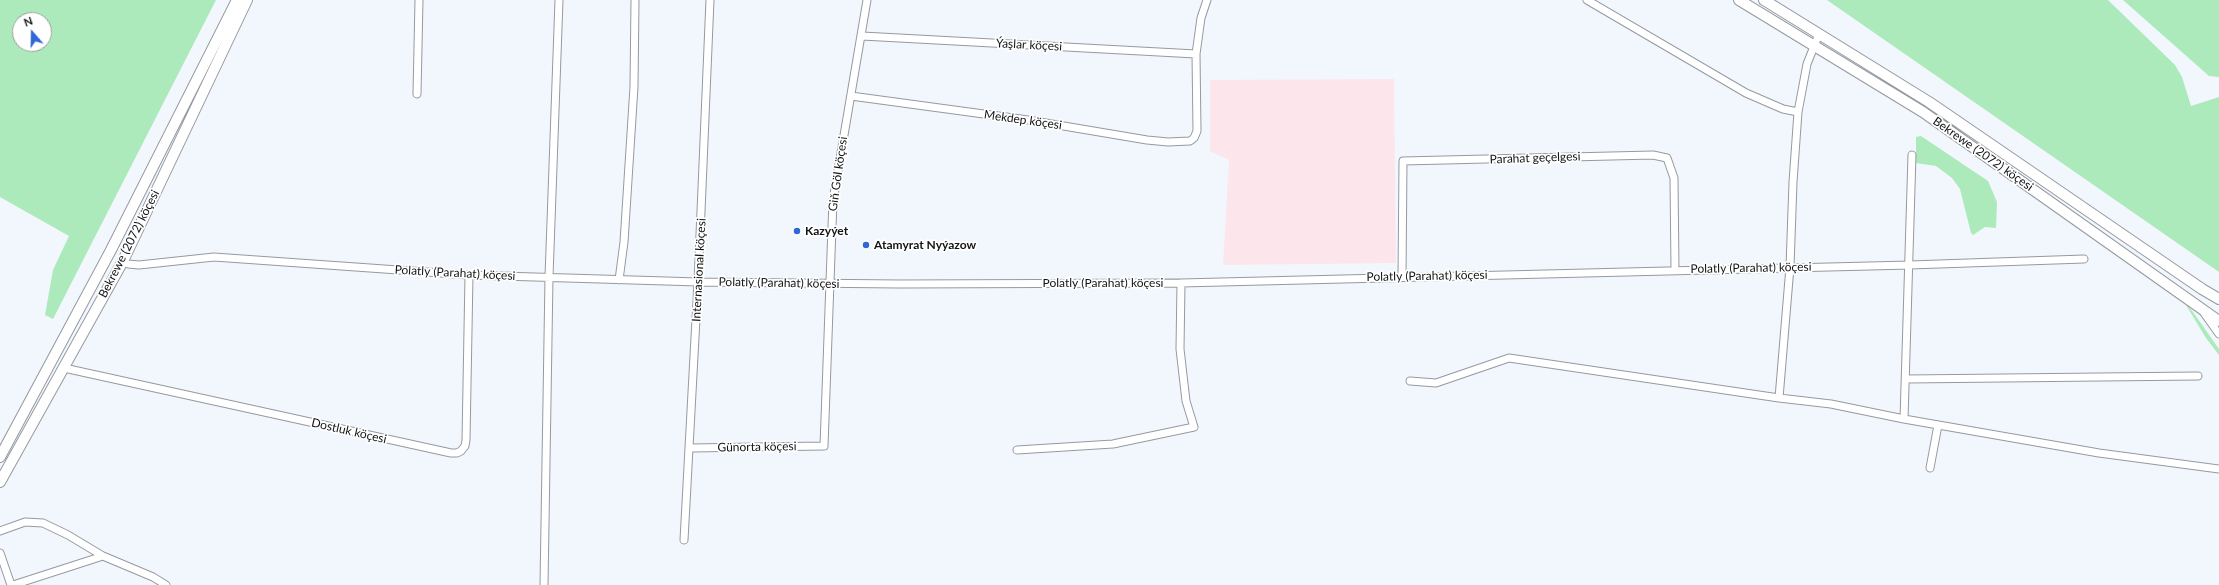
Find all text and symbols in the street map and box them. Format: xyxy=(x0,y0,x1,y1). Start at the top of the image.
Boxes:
north arrow xyxy=(12,12,52,52)
text: N xyxy=(22,14,34,29)
street label: Ýaşlar köçesi xyxy=(996,36,1062,54)
street label: Mekdep köçesi xyxy=(983,107,1063,133)
street label: Bekrewe (2072) köçesi xyxy=(1930,114,2036,194)
street label: Giň Göl köçesi xyxy=(826,136,850,212)
street label: Parahat geçelgesi xyxy=(1489,149,1581,167)
street label: Bekrewe (2072) köçesi xyxy=(96,188,162,300)
street label: Internasional köçesi xyxy=(689,218,709,322)
place label: Kazyýet xyxy=(805,224,848,238)
marker: Kazyýet xyxy=(792,226,802,236)
place label: Atamyrat Nyýazow xyxy=(874,238,976,252)
marker: Atamyrat Nyýazow xyxy=(861,240,871,250)
street label: Polatly (Parahat) köçesi xyxy=(1690,260,1812,276)
street label: Polatly (Parahat) köçesi xyxy=(394,263,516,283)
street label: Polatly (Parahat) köçesi xyxy=(1366,268,1488,284)
street label: Polatly (Parahat) köçesi xyxy=(718,275,840,291)
street label: Polatly (Parahat) köçesi xyxy=(1043,276,1163,290)
street label: Dostluk köçesi xyxy=(310,415,388,447)
street label: Günorta köçesi xyxy=(717,439,797,455)

